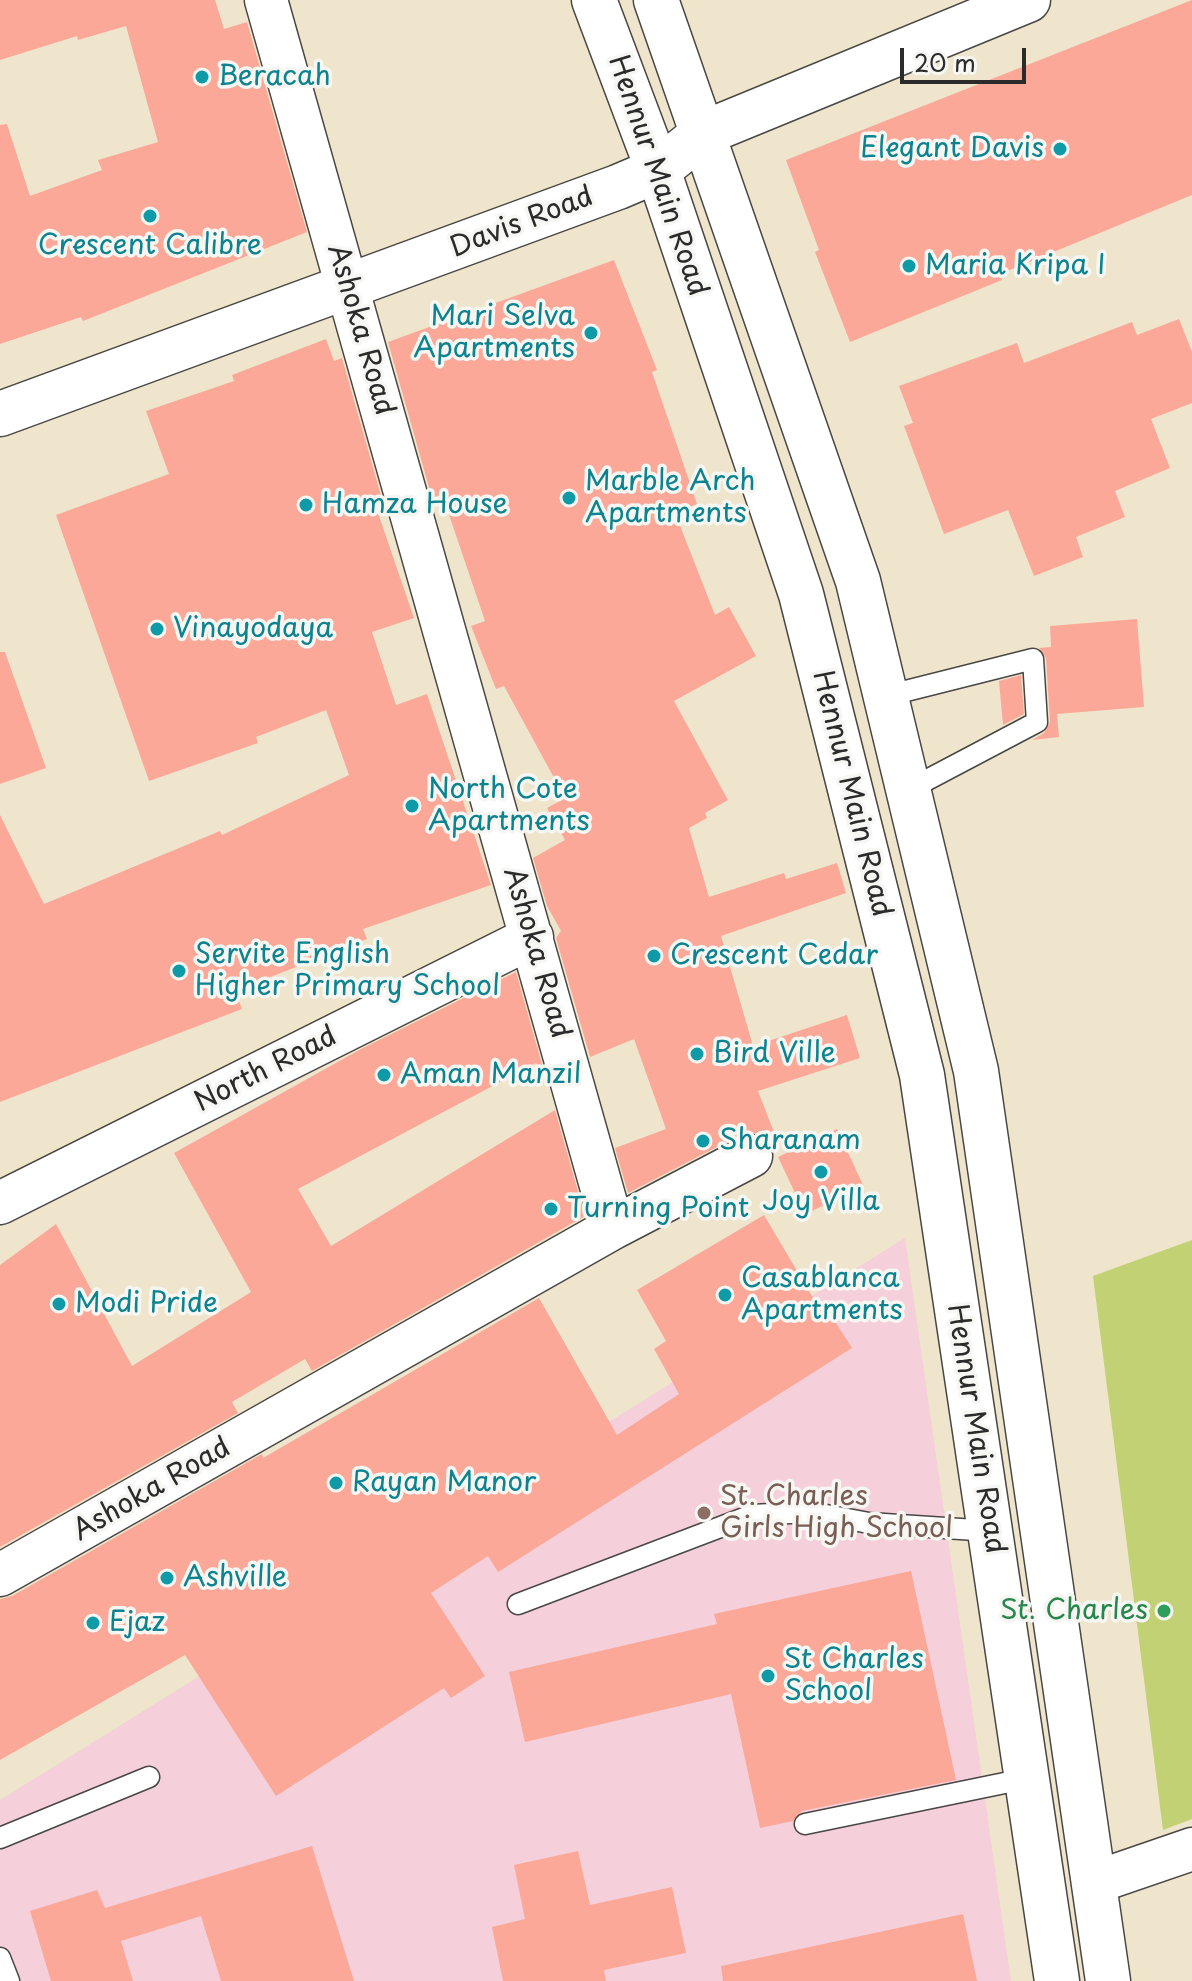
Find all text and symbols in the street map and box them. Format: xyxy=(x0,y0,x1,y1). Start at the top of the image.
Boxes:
scale bar xyxy=(904,32,1030,82)
text: 20 m xyxy=(914,44,976,80)
street label: Hennur Main Road xyxy=(600,51,714,301)
place label: Beracah xyxy=(218,60,331,94)
marker: Beracah xyxy=(193,68,211,86)
place label: Elegant Davis xyxy=(860,132,1044,166)
marker: Elegant Davis xyxy=(1051,140,1069,158)
street label: Davis Road xyxy=(446,180,598,266)
marker: Crescent Calibre xyxy=(141,207,159,225)
place label: Crescent Calibre xyxy=(38,229,262,263)
street label: Ashoka Road xyxy=(319,240,401,420)
place label: Maria Kripa I xyxy=(925,249,1106,283)
marker: Maria Kripa I xyxy=(900,257,918,275)
place label: Mari Selva Apartments xyxy=(413,300,575,366)
marker: Mari Selva Apartments xyxy=(582,324,600,342)
place label: Marble Arch Apartments xyxy=(585,465,755,531)
place label: Hamza House xyxy=(322,488,508,522)
marker: Marble Arch Apartments xyxy=(560,489,578,507)
marker: Hamza House xyxy=(297,496,315,514)
place label: Vinayodaya xyxy=(173,612,333,646)
marker: Vinayodaya xyxy=(148,620,166,638)
street label: Hennur Main Road xyxy=(804,667,898,921)
place label: North Cote Apartments xyxy=(428,773,590,839)
marker: North Cote Apartments xyxy=(403,797,421,815)
street label: Ashoka Road xyxy=(495,863,577,1043)
place label: Servite English Higher Primary School xyxy=(195,938,500,1004)
place label: Crescent Cedar xyxy=(670,939,878,973)
marker: Crescent Cedar xyxy=(645,947,663,965)
marker: Servite English Higher Primary School xyxy=(170,962,188,980)
street label: North Road xyxy=(189,1020,343,1120)
place label: Bird Ville xyxy=(713,1037,836,1071)
marker: Bird Ville xyxy=(688,1045,706,1063)
place label: Aman Manzil xyxy=(400,1058,581,1092)
marker: Aman Manzil xyxy=(375,1066,393,1084)
place label: Sharanam xyxy=(719,1124,861,1158)
marker: Sharanam xyxy=(694,1132,712,1150)
marker: Joy Villa xyxy=(812,1163,830,1181)
place label: Joy Villa xyxy=(762,1185,880,1219)
place label: Turning Point xyxy=(567,1192,749,1226)
marker: Turning Point xyxy=(542,1200,560,1218)
place label: Casablanca Apartments xyxy=(741,1262,903,1328)
marker: Casablanca Apartments xyxy=(716,1286,734,1304)
place label: Modi Pride xyxy=(75,1287,218,1321)
marker: Modi Pride xyxy=(50,1295,68,1313)
street label: Hennur Main Road xyxy=(939,1302,1011,1556)
street label: Ashoka Road xyxy=(67,1431,237,1549)
place label: Rayan Manor xyxy=(352,1466,536,1500)
marker: Rayan Manor xyxy=(327,1474,345,1492)
place label: St. Charles Girls High School xyxy=(720,1480,953,1546)
marker: St. Charles Girls High School xyxy=(695,1504,713,1522)
place label: Ashville xyxy=(183,1561,287,1595)
marker: Ashville xyxy=(158,1569,176,1587)
place label: St. Charles xyxy=(1000,1594,1148,1628)
marker: St. Charles xyxy=(1155,1602,1173,1620)
place label: Ejaz xyxy=(109,1606,165,1640)
marker: Ejaz xyxy=(84,1614,102,1632)
place label: St Charles School xyxy=(784,1643,924,1709)
marker: St Charles School xyxy=(759,1667,777,1685)

